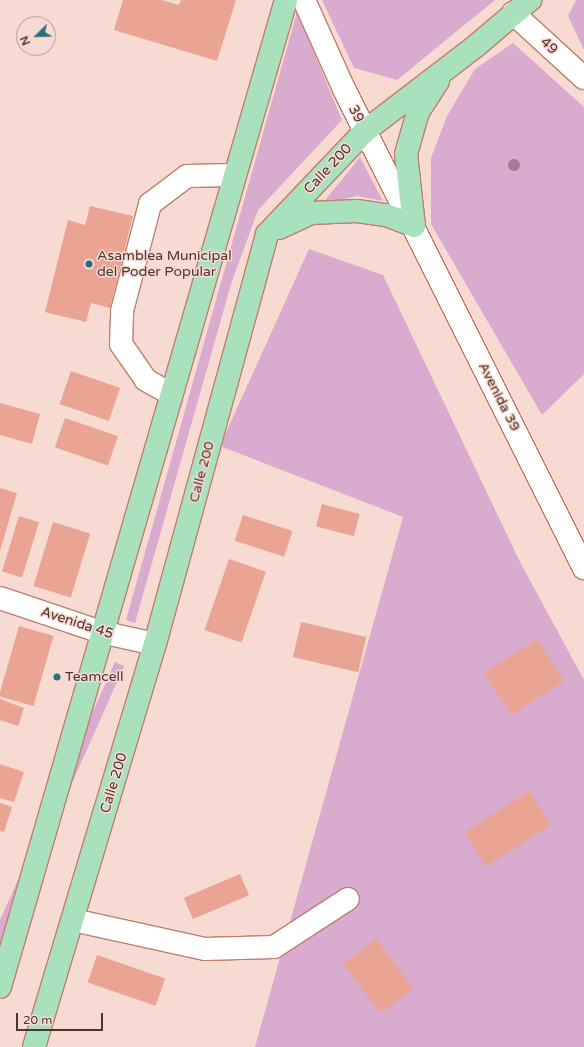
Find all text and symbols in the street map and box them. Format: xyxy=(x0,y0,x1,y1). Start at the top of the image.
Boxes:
north arrow xyxy=(16,16,56,56)
text: N xyxy=(18,34,33,47)
street label: 49 xyxy=(537,34,561,58)
street label: 39 xyxy=(345,102,367,126)
street label: Calle 200 xyxy=(301,140,355,198)
place label: Asamblea Municipal del Poder Popular xyxy=(97,248,232,280)
marker: Asamblea Municipal del Poder Popular xyxy=(84,259,94,269)
street label: Avenida 39 xyxy=(474,360,524,434)
street label: Calle 200 xyxy=(186,440,218,504)
street label: Avenida 45 xyxy=(39,603,115,643)
place label: Teamcell xyxy=(65,669,124,685)
marker: Teamcell xyxy=(52,672,62,682)
street label: Calle 200 xyxy=(97,751,131,815)
scale bar xyxy=(18,1005,105,1031)
text: 20 m xyxy=(23,1013,52,1027)

